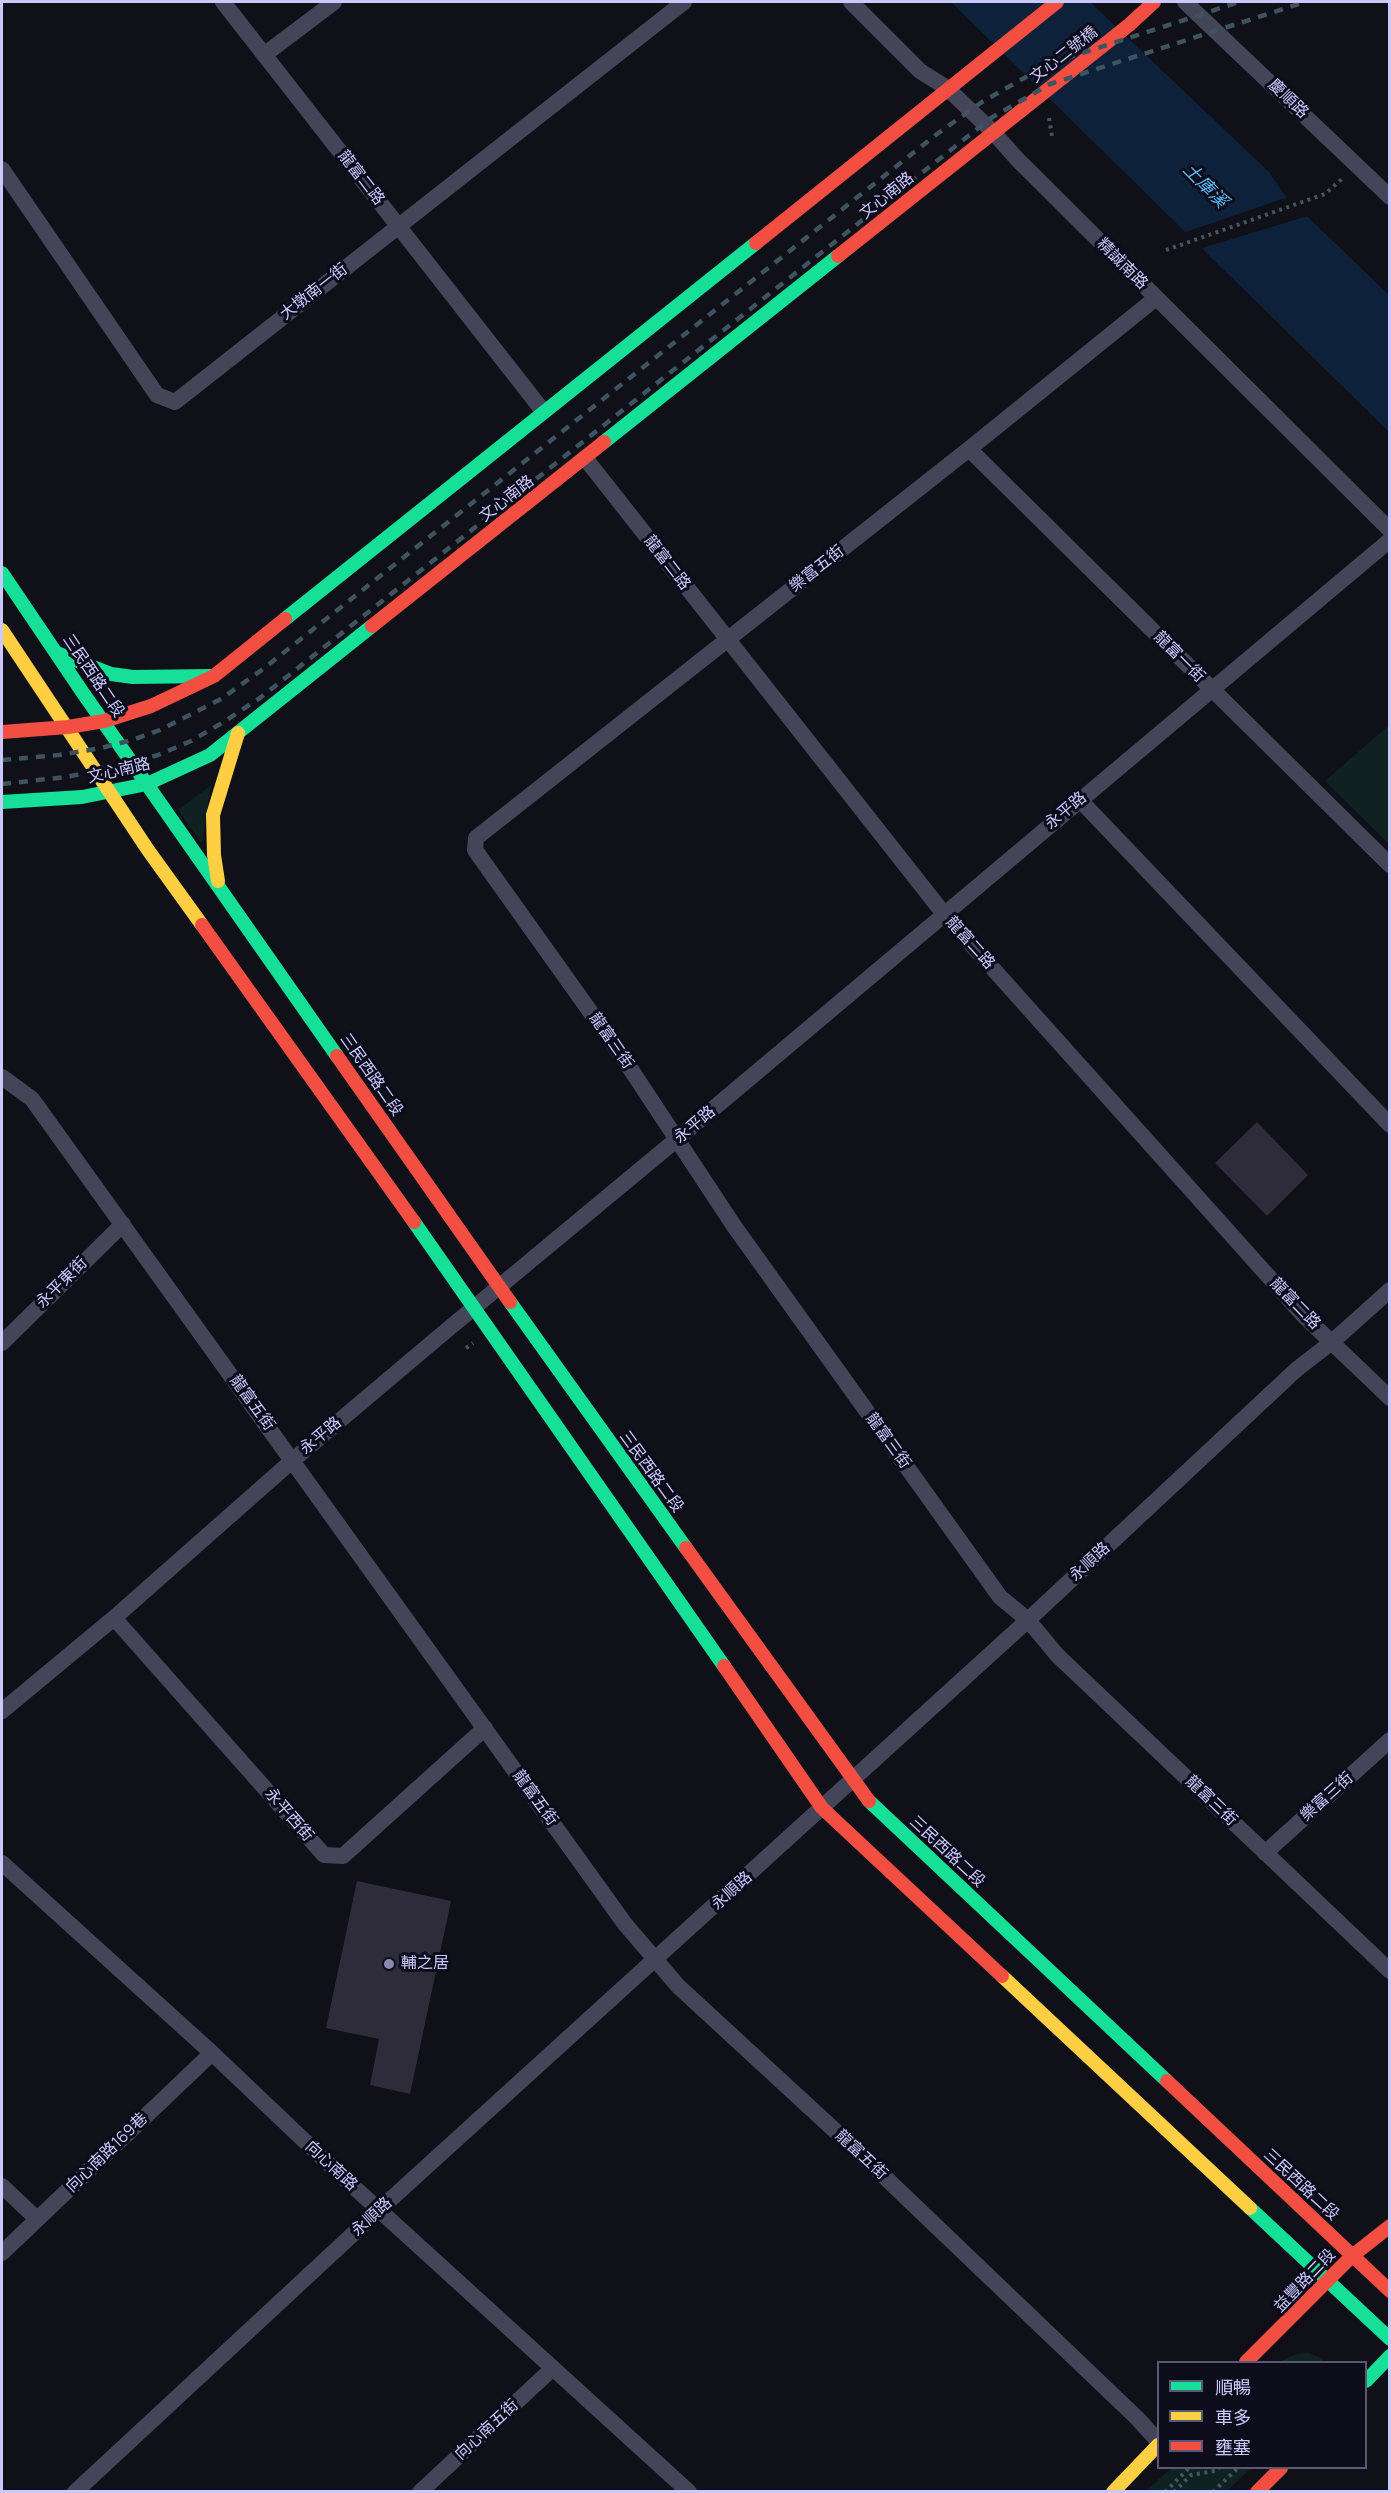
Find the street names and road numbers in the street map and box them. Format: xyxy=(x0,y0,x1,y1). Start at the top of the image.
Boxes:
street label: 文心二號橋 xyxy=(1027,23,1101,87)
street label: 慶順路 xyxy=(1264,75,1312,123)
street label: 龍富二路 xyxy=(334,147,388,209)
street label: 文心南路 xyxy=(856,168,918,224)
street label: 精誠南路 xyxy=(1093,235,1151,293)
street label: 大墩南一街 xyxy=(277,260,351,324)
street label: 文心南路 xyxy=(476,472,538,526)
street label: 龍富二路 xyxy=(640,532,694,594)
street label: 樂富五街 xyxy=(786,542,848,596)
street label: 龍富一街 xyxy=(1150,628,1208,686)
street label: 三民西路二段 xyxy=(58,631,128,721)
street label: 文心南路 xyxy=(86,754,152,788)
street label: 永平路 xyxy=(1041,788,1091,834)
street label: 龍富二路 xyxy=(941,913,999,973)
street label: 龍富三街 xyxy=(585,1009,637,1073)
street label: 三民西路二段 xyxy=(336,1030,406,1120)
street label: 永平路 xyxy=(670,1102,720,1148)
street label: 永平東街 xyxy=(33,1254,91,1312)
street label: 龍富二路 xyxy=(1266,1274,1324,1334)
street label: 龍富五街 xyxy=(225,1371,279,1435)
street label: 龍富三街 xyxy=(861,1409,915,1473)
street label: 永平路 xyxy=(296,1413,346,1459)
street label: 三民西路二段 xyxy=(615,1428,687,1516)
street label: 永順路 xyxy=(1066,1539,1114,1585)
street label: 龍富五街 xyxy=(508,1766,562,1830)
street label: 樂富三街 xyxy=(1297,1768,1357,1826)
street label: 龍富三街 xyxy=(1181,1772,1241,1830)
street label: 永平西街 xyxy=(261,1785,317,1845)
street label: 三民西路二段 xyxy=(905,1812,989,1892)
street label: 永順路 xyxy=(708,1868,756,1914)
street label: 向心南路169巷 xyxy=(62,2109,152,2197)
street label: 龍富五街 xyxy=(831,2126,891,2184)
street label: 向心南路 xyxy=(301,2137,361,2195)
street label: 三民西路二段 xyxy=(1259,2145,1343,2225)
street label: 永順路 xyxy=(348,2194,396,2240)
street label: 益豐路二段 xyxy=(1270,2246,1340,2316)
street label: 向心南五街 xyxy=(451,2396,523,2464)

